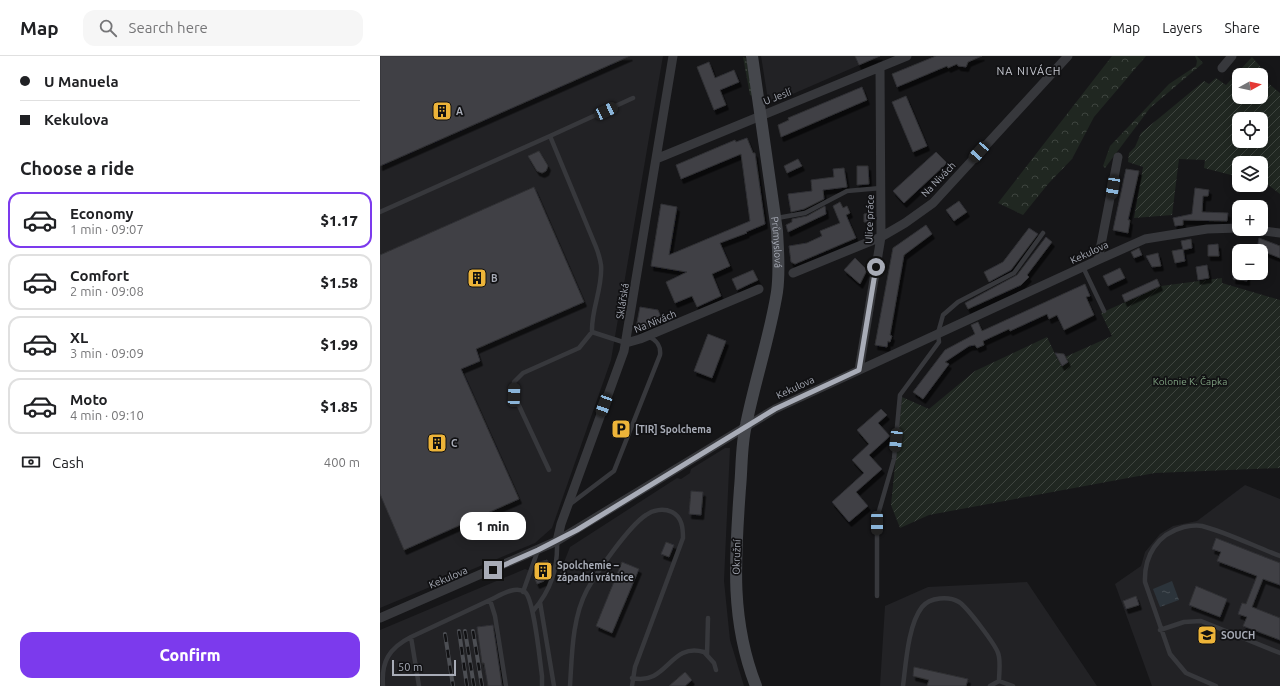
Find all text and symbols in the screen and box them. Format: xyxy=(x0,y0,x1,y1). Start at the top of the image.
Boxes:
search box xyxy=(83,10,363,46)
text: Map xyxy=(20,17,59,39)
icon: search xyxy=(97,17,119,39)
text: Search here xyxy=(129,19,208,36)
text: Map xyxy=(1113,20,1140,36)
text: Layers xyxy=(1162,20,1202,36)
text: Share xyxy=(1224,20,1260,36)
district label: NA NIVÁCH xyxy=(996,64,1062,77)
north arrow xyxy=(1232,68,1268,104)
map controls xyxy=(1232,68,1268,280)
text: U Manuela xyxy=(44,73,119,90)
street label: U Jeslí xyxy=(762,86,793,107)
building icon: A xyxy=(431,100,453,122)
car xyxy=(593,100,619,122)
place label: A xyxy=(456,106,463,117)
text: Kekulova xyxy=(44,111,109,128)
button: locate xyxy=(1232,112,1268,148)
car xyxy=(967,139,991,165)
button: layers xyxy=(1232,156,1268,192)
text: Choose a ride xyxy=(20,158,134,178)
street label: Na Nivách xyxy=(919,160,958,199)
car xyxy=(1105,174,1121,200)
street label: Ulice práce xyxy=(863,194,876,244)
button: + xyxy=(1232,200,1268,236)
icon: car xyxy=(22,202,58,238)
text: Economy xyxy=(70,205,134,222)
text: $1.17 xyxy=(320,212,358,229)
street label: Průmyslová xyxy=(769,216,784,268)
text: 1 min · 09:07 xyxy=(70,222,144,236)
street label: Kekulova xyxy=(1068,239,1110,266)
button: − xyxy=(1232,244,1268,280)
route start xyxy=(867,258,885,276)
icon: car xyxy=(22,264,58,300)
text: Comfort xyxy=(70,267,129,284)
building icon: B xyxy=(466,267,488,289)
place label: B xyxy=(491,273,498,284)
text: $1.58 xyxy=(320,274,358,291)
street label: Sklářská xyxy=(614,282,631,320)
text: 2 min · 09:08 xyxy=(70,284,144,298)
street label: Na Nivách xyxy=(632,308,678,335)
icon: car xyxy=(22,326,58,362)
text: XL xyxy=(70,329,88,346)
text: $1.99 xyxy=(320,336,358,353)
text: 3 min · 09:09 xyxy=(70,346,144,360)
street label: Kekulova xyxy=(774,374,816,401)
park label: Kolonie K. Čapka xyxy=(1153,375,1227,387)
car xyxy=(508,383,520,407)
icon: car xyxy=(22,388,58,424)
text: Moto xyxy=(70,391,108,408)
car xyxy=(594,392,614,418)
text: $1.85 xyxy=(320,398,358,415)
text: 4 min · 09:10 xyxy=(70,408,144,422)
parking icon: [TIR] Spolchema xyxy=(610,418,632,440)
place label: [TIR] Spolchema xyxy=(635,424,711,435)
car xyxy=(889,427,903,453)
building icon: C xyxy=(426,432,448,454)
place label: C xyxy=(451,438,458,449)
icon: cash xyxy=(20,451,42,473)
text: Cash xyxy=(52,454,84,471)
text: 400 m xyxy=(324,455,360,469)
car xyxy=(871,511,883,535)
callout: 1 min xyxy=(460,512,526,540)
text: 1 min xyxy=(476,519,510,533)
street label: Okružní xyxy=(730,539,743,575)
building icon: Spolchemie – západní vrátnice xyxy=(532,560,554,582)
place label: Spolchemie – západní vrátnice xyxy=(557,560,634,583)
route end xyxy=(484,561,502,579)
street label: Kekulova xyxy=(427,564,469,590)
school or university icon: SOUCH xyxy=(1196,624,1218,646)
place label: SOUCH xyxy=(1221,630,1255,641)
button: Confirm xyxy=(20,632,360,678)
scale bar xyxy=(392,658,456,677)
text: 50 m xyxy=(398,661,422,673)

